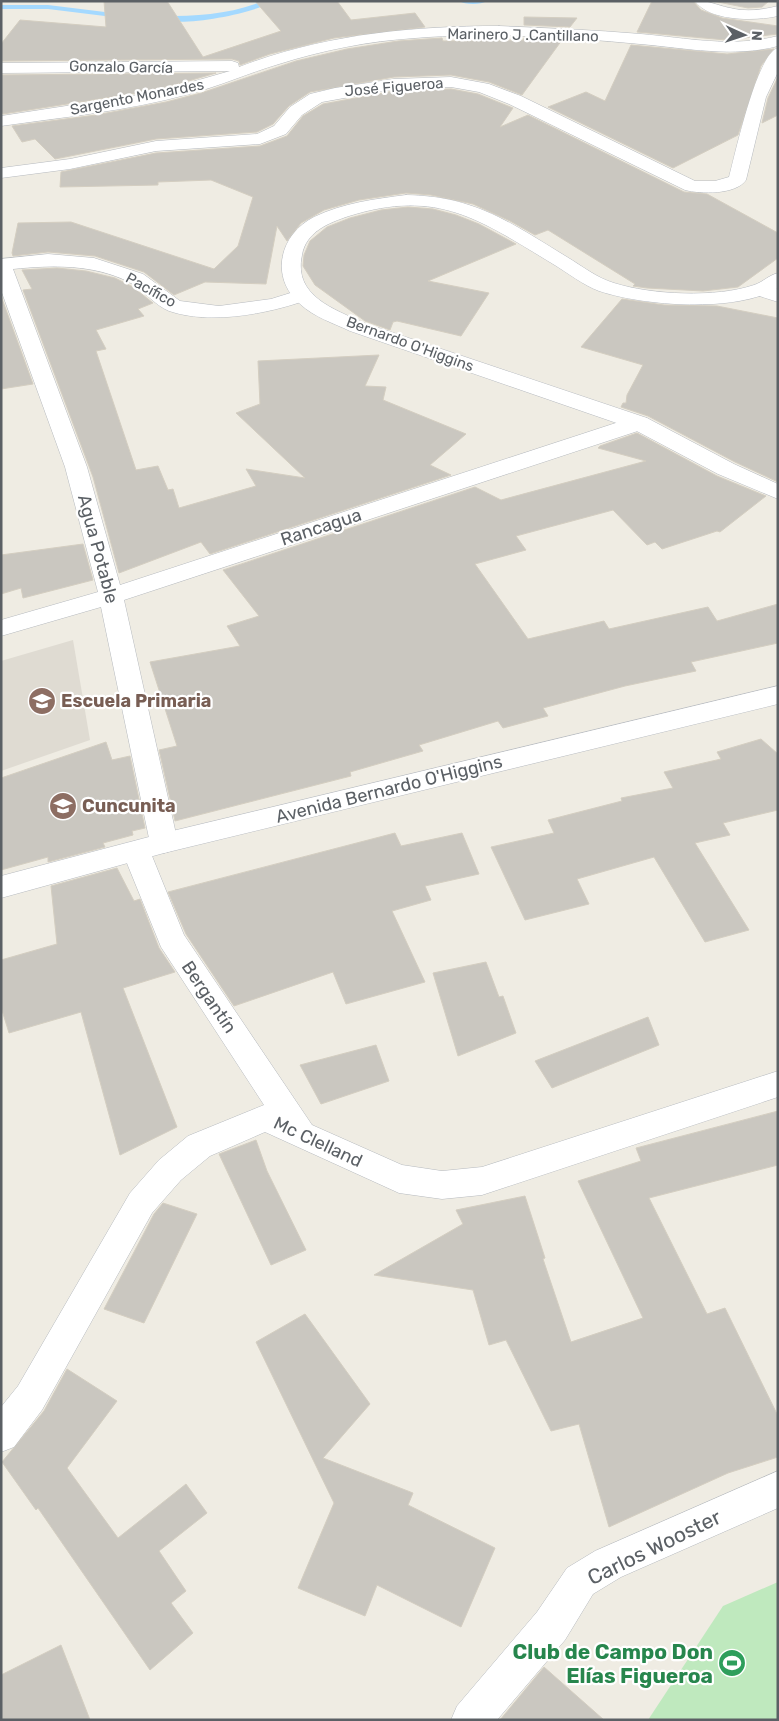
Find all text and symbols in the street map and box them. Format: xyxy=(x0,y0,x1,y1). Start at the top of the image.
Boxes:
north arrow xyxy=(719,10,769,60)
street label: Marinero J .Cantillano xyxy=(447,25,599,45)
text: N xyxy=(748,30,765,41)
street label: Gonzalo García xyxy=(69,57,173,77)
street label: José Figueroa xyxy=(344,74,444,100)
street label: Sargento Monardes xyxy=(69,75,206,119)
street label: Pacífico xyxy=(123,269,179,311)
street label: Bernardo O'Higgins xyxy=(344,313,476,376)
street label: Agua Potable xyxy=(73,492,123,606)
street label: Rancagua xyxy=(278,504,364,550)
school or university icon: Escuela Primaria xyxy=(27,686,57,716)
place label: Escuela Primaria xyxy=(61,690,211,712)
street label: Avenida Bernardo O'Higgins xyxy=(273,750,505,828)
school or university icon: Cuncunita xyxy=(48,791,78,821)
place label: Cuncunita xyxy=(82,795,176,817)
street label: Bergantín xyxy=(177,957,241,1037)
street label: Mc Clelland xyxy=(270,1112,366,1172)
street label: Carlos Wooster xyxy=(583,1504,725,1590)
place label: Club de Campo Don Elías Figueroa xyxy=(513,1639,713,1688)
sports icon: Club de Campo Don Elías Figueroa xyxy=(717,1648,747,1678)

